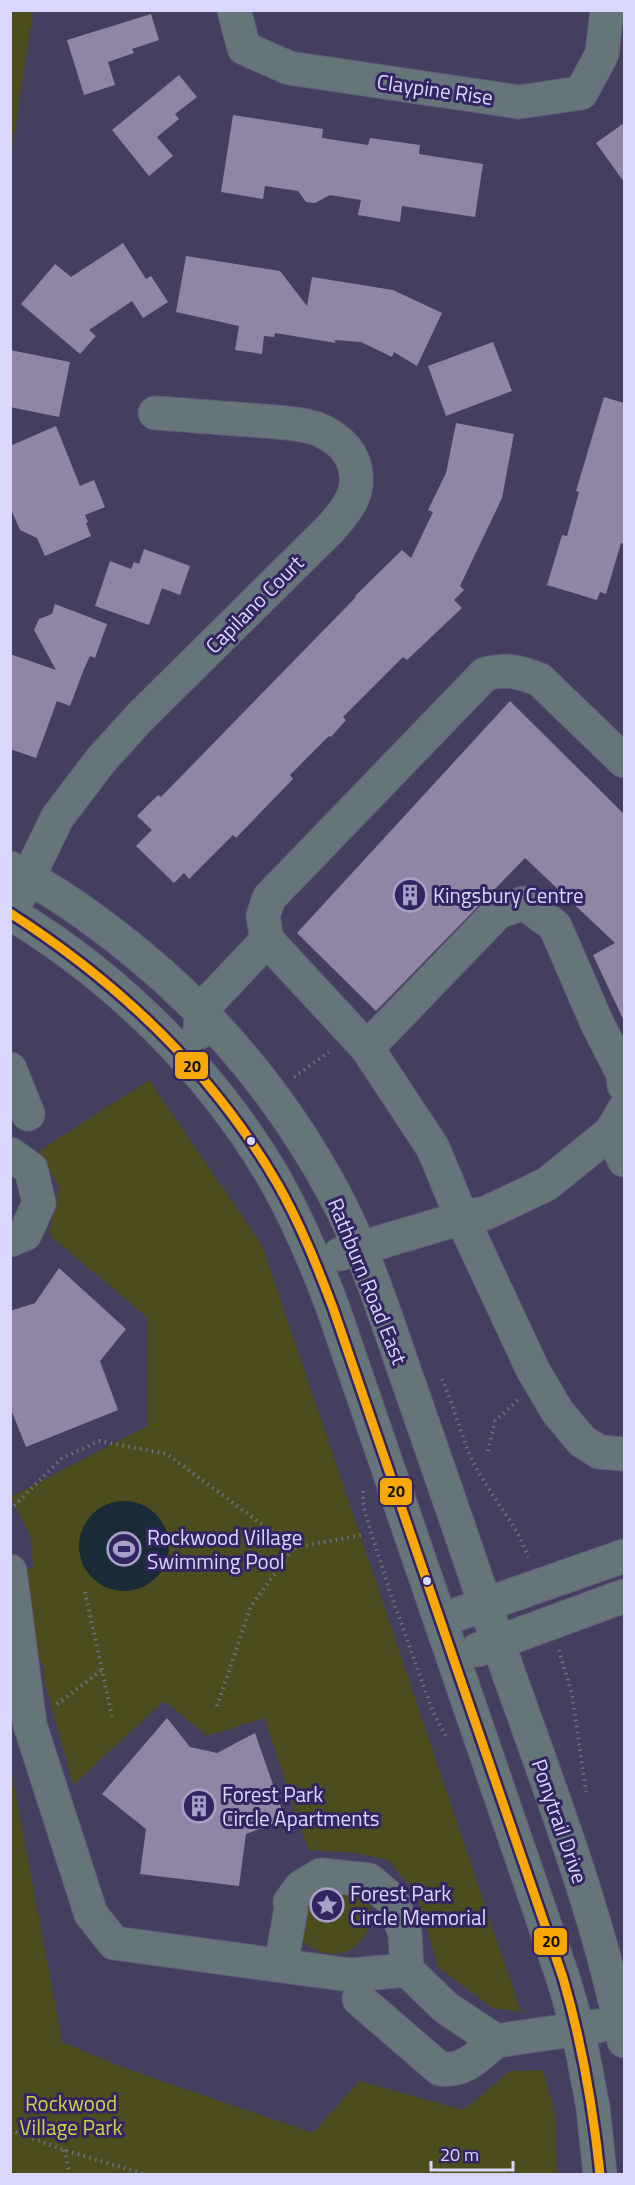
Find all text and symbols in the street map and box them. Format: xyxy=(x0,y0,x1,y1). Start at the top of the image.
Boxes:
street label: Claypine Rise xyxy=(375,65,495,113)
street label: Capilano Court xyxy=(197,547,311,661)
building icon: Kingsbury Centre xyxy=(392,877,428,913)
place label: Kingsbury Centre xyxy=(433,879,584,911)
line badge: 20 xyxy=(174,1051,209,1080)
text: 20 xyxy=(183,1054,201,1078)
unlabelled marker xyxy=(245,1135,257,1147)
street label: Rathburn Road East xyxy=(320,1193,416,1370)
line badge: 20 xyxy=(379,1477,413,1506)
text: 20 xyxy=(387,1479,405,1503)
place label: Rockwood Village Swimming Pool xyxy=(147,1521,302,1577)
sports icon: Rockwood Village Swimming Pool xyxy=(106,1531,142,1567)
unlabelled marker xyxy=(421,1575,433,1587)
street label: Ponytrail Drive xyxy=(524,1754,596,1888)
place label: Forest Park Circle Apartments xyxy=(222,1778,380,1834)
building icon: Forest Park Circle Apartments xyxy=(181,1788,217,1824)
place label: Forest Park Circle Memorial xyxy=(350,1877,486,1933)
place icon: Forest Park Circle Memorial xyxy=(309,1887,345,1923)
line badge: 20 xyxy=(533,1927,568,1956)
text: 20 xyxy=(542,1929,560,1953)
park label: Rockwood Village Park xyxy=(19,2087,123,2143)
scale bar xyxy=(431,2134,514,2172)
text: 20 m xyxy=(440,2141,479,2168)

